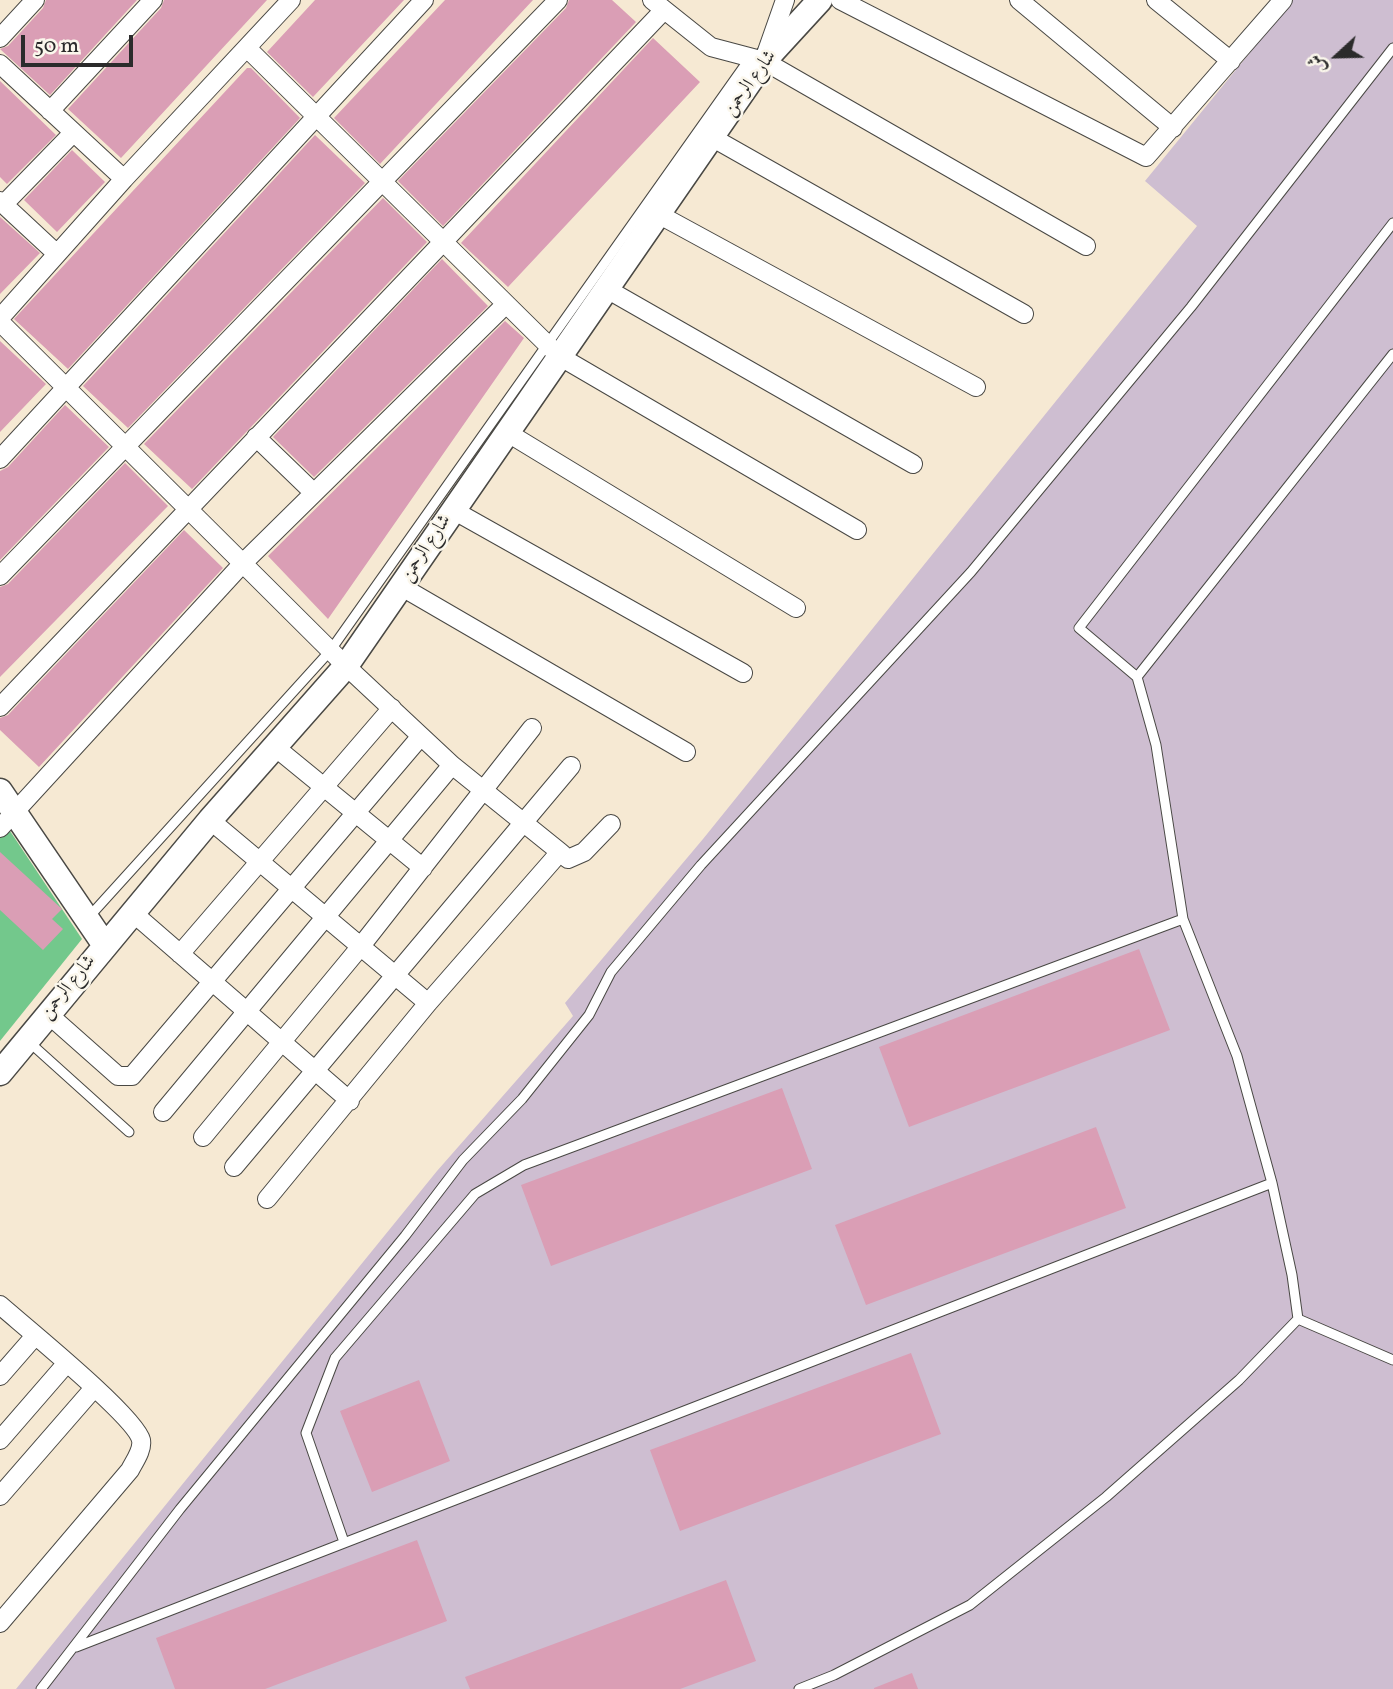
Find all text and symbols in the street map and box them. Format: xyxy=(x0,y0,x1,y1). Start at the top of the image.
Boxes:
scale bar xyxy=(24,21,136,65)
north arrow xyxy=(1302,21,1372,91)
text: 50 m xyxy=(34,32,79,61)
street label: شارع الرحمن xyxy=(719,47,783,121)
text: ش xyxy=(1302,50,1333,77)
street label: شارع الرحمن xyxy=(397,511,457,587)
street label: شارع الرحمن xyxy=(36,951,102,1025)

